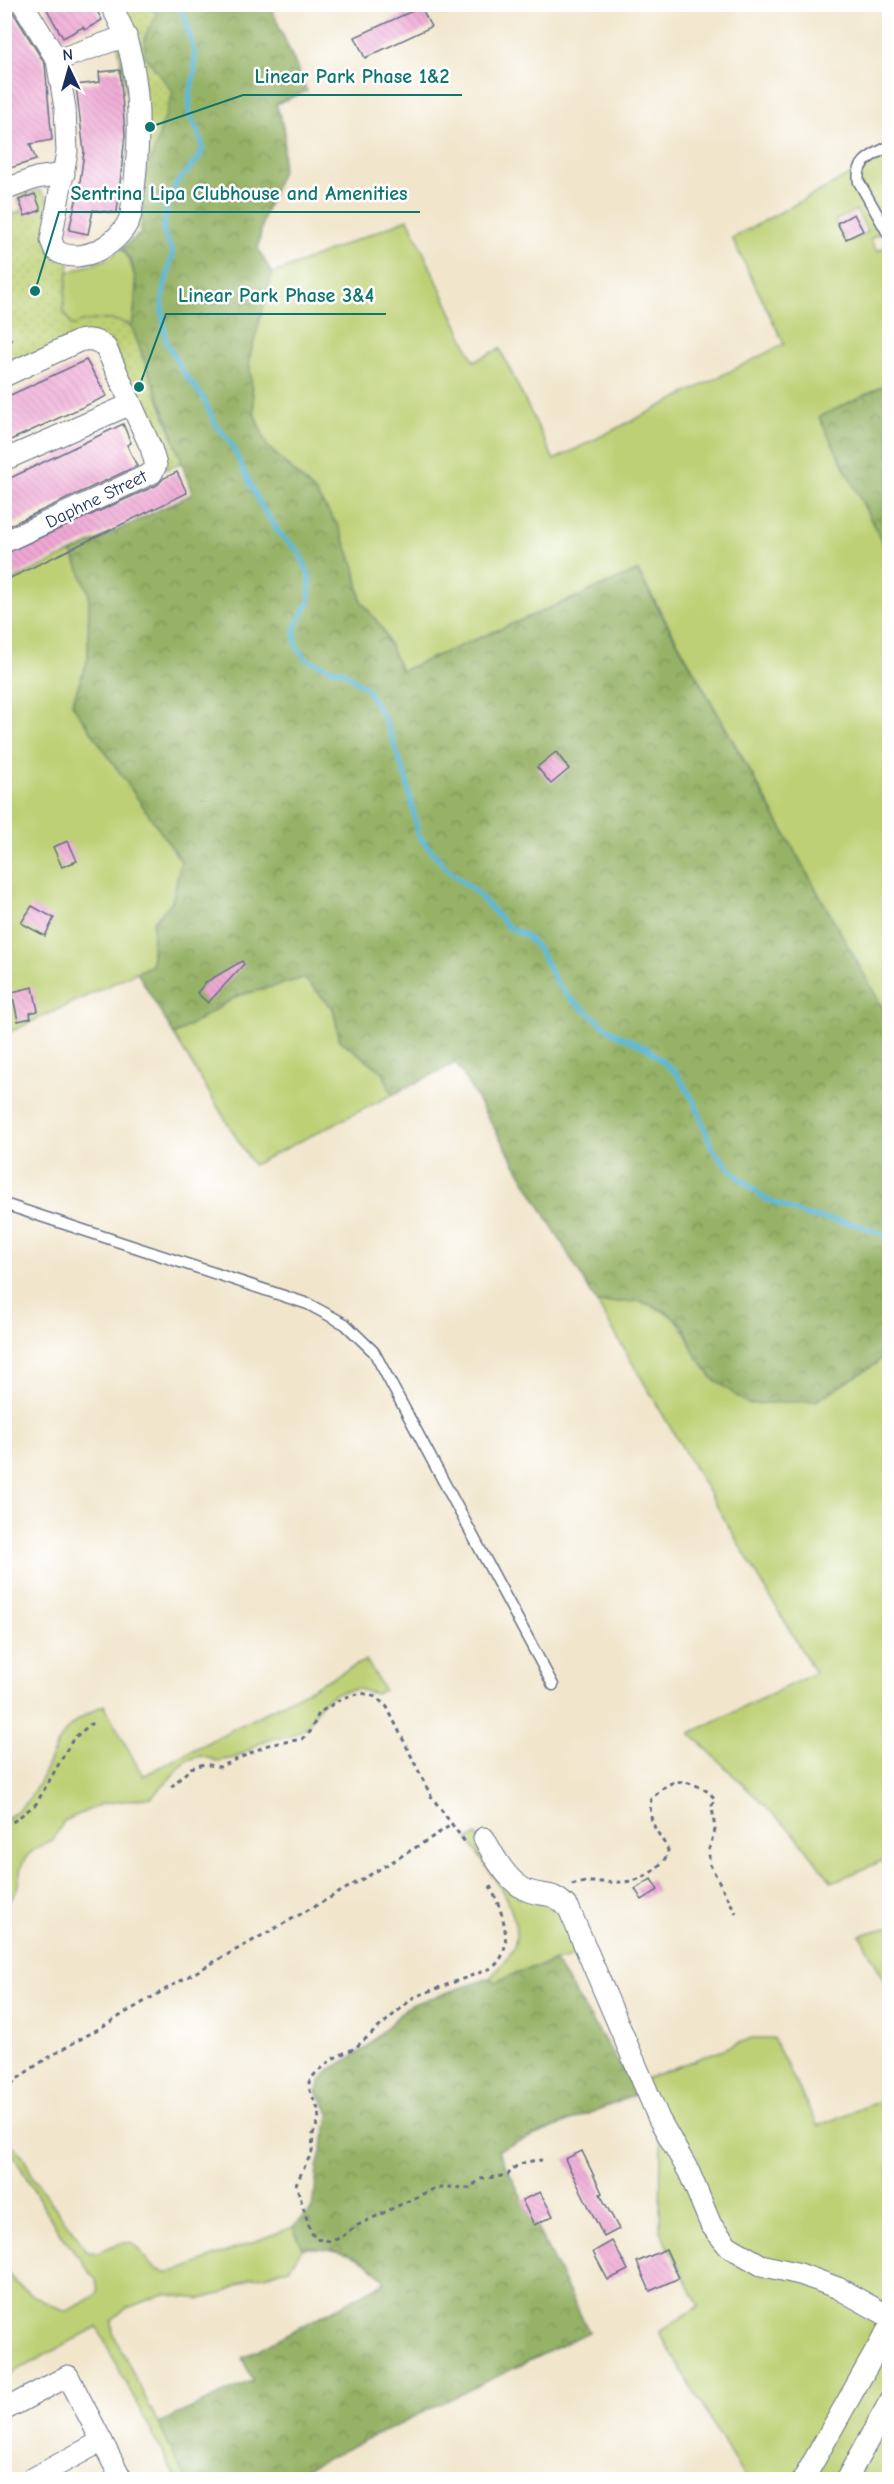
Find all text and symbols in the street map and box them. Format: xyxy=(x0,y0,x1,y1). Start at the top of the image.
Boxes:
north arrow xyxy=(39,39,99,99)
text: N xyxy=(62,46,74,64)
callout: Linear Park Phase 1&2 xyxy=(243,57,462,95)
text: Linear Park Phase 1&2 xyxy=(255,65,449,88)
callout: Sentrina Lipa Clubhouse and Amenities xyxy=(59,174,420,212)
text: Sentrina Lipa Clubhouse and Amenities xyxy=(70,182,408,205)
callout: Linear Park Phase 3&4 xyxy=(166,276,386,314)
text: Linear Park Phase 3&4 xyxy=(178,284,374,307)
street label: Daphne Street xyxy=(42,466,151,533)

